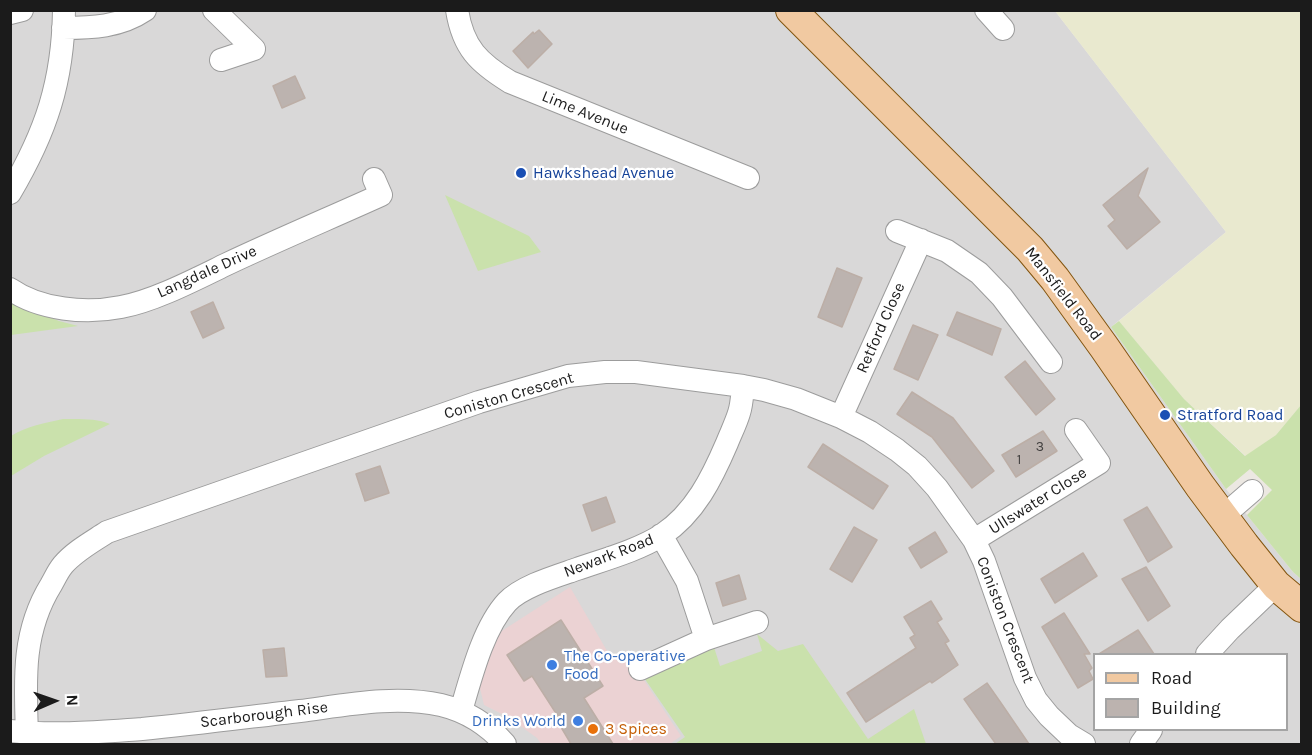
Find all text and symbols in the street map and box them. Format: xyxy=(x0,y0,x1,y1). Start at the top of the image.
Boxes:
street label: Lime Avenue xyxy=(539,87,631,139)
place label: Hawkshead Avenue xyxy=(533,163,674,183)
marker: Hawkshead Avenue xyxy=(514,166,528,180)
street label: Langdale Drive xyxy=(154,241,260,303)
street label: Mansfield Road xyxy=(1021,243,1105,345)
street label: Retford Close xyxy=(853,280,909,376)
street label: Coniston Crescent xyxy=(442,368,576,424)
place label: Stratford Road xyxy=(1177,405,1283,425)
marker: Stratford Road xyxy=(1158,408,1172,422)
house number: 3 xyxy=(1036,439,1044,455)
house number: 1 xyxy=(1017,452,1021,468)
street label: Ullswater Close xyxy=(986,463,1090,539)
street label: Newark Road xyxy=(561,530,657,582)
street label: Coniston Crescent xyxy=(972,554,1038,686)
place label: The Co-operative Food xyxy=(564,646,686,684)
legend xyxy=(1093,653,1288,731)
marker: The Co-operative Food xyxy=(545,658,559,672)
text: Road xyxy=(1151,667,1192,689)
north arrow xyxy=(24,671,84,731)
text: N xyxy=(63,694,82,706)
text: Building xyxy=(1151,697,1221,719)
street label: Scarborough Rise xyxy=(199,698,329,732)
place label: Drinks World xyxy=(472,711,566,731)
marker: Drinks World xyxy=(571,714,585,728)
place label: 3 Spices xyxy=(605,719,667,739)
marker: 3 Spices xyxy=(586,722,600,736)

